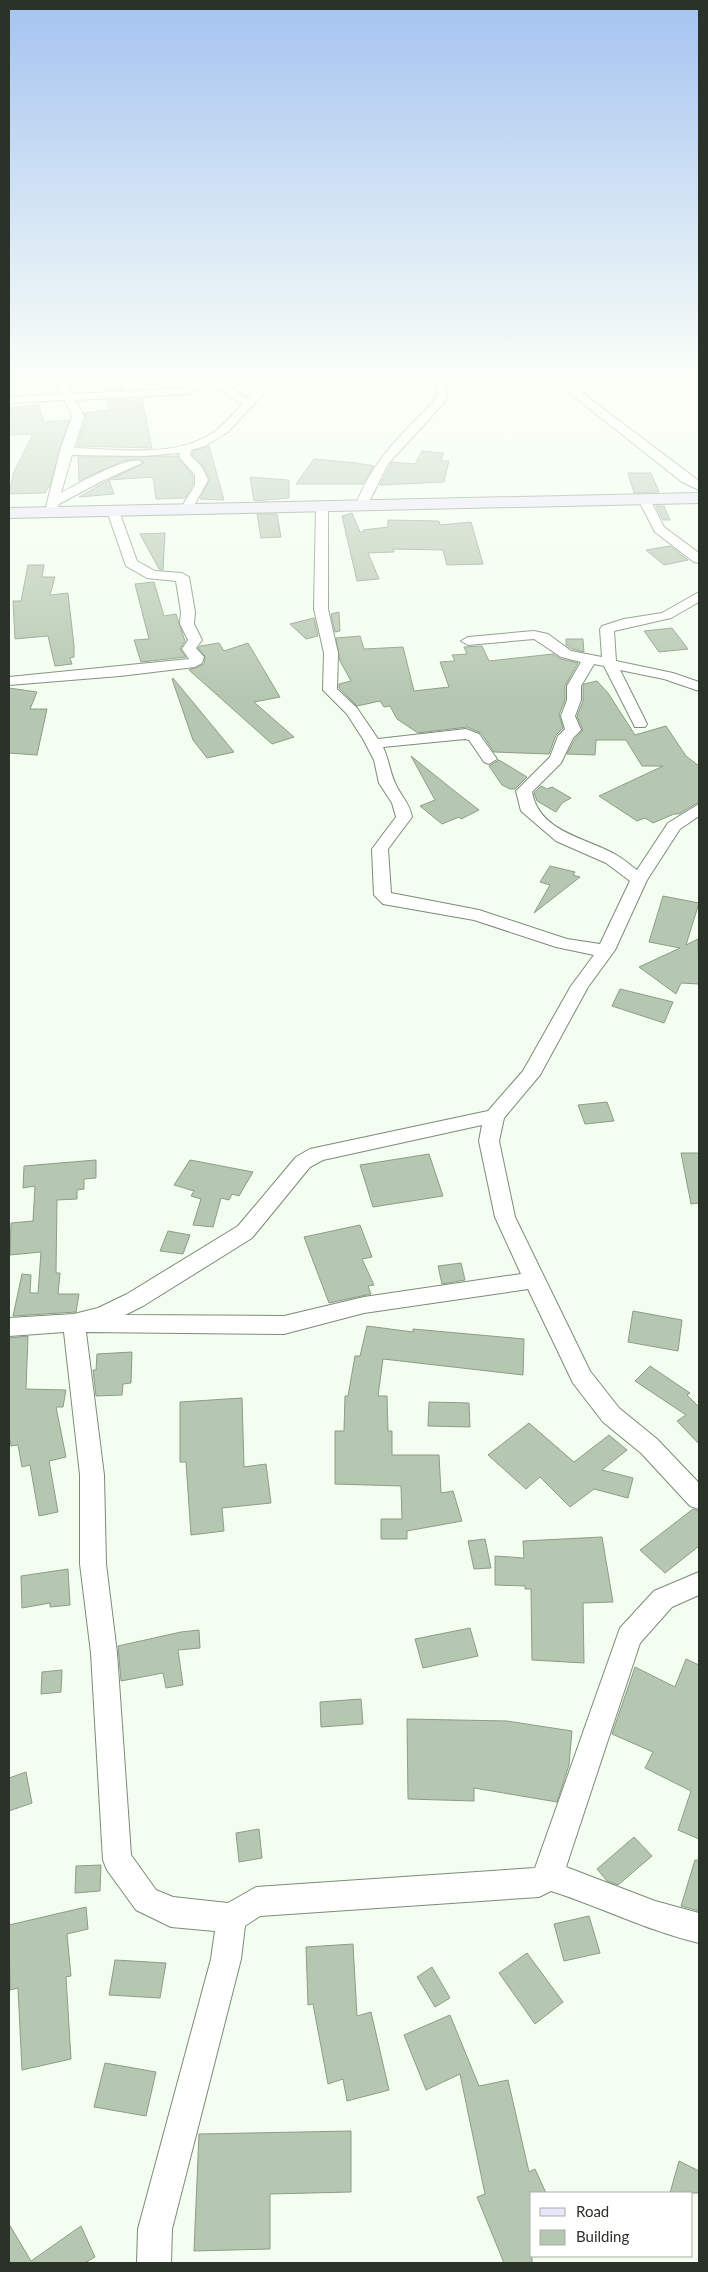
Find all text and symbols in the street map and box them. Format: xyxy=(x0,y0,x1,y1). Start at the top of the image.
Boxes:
legend xyxy=(530,2192,693,2257)
text: Road xyxy=(576,2202,609,2220)
text: Building xyxy=(576,2227,629,2245)

